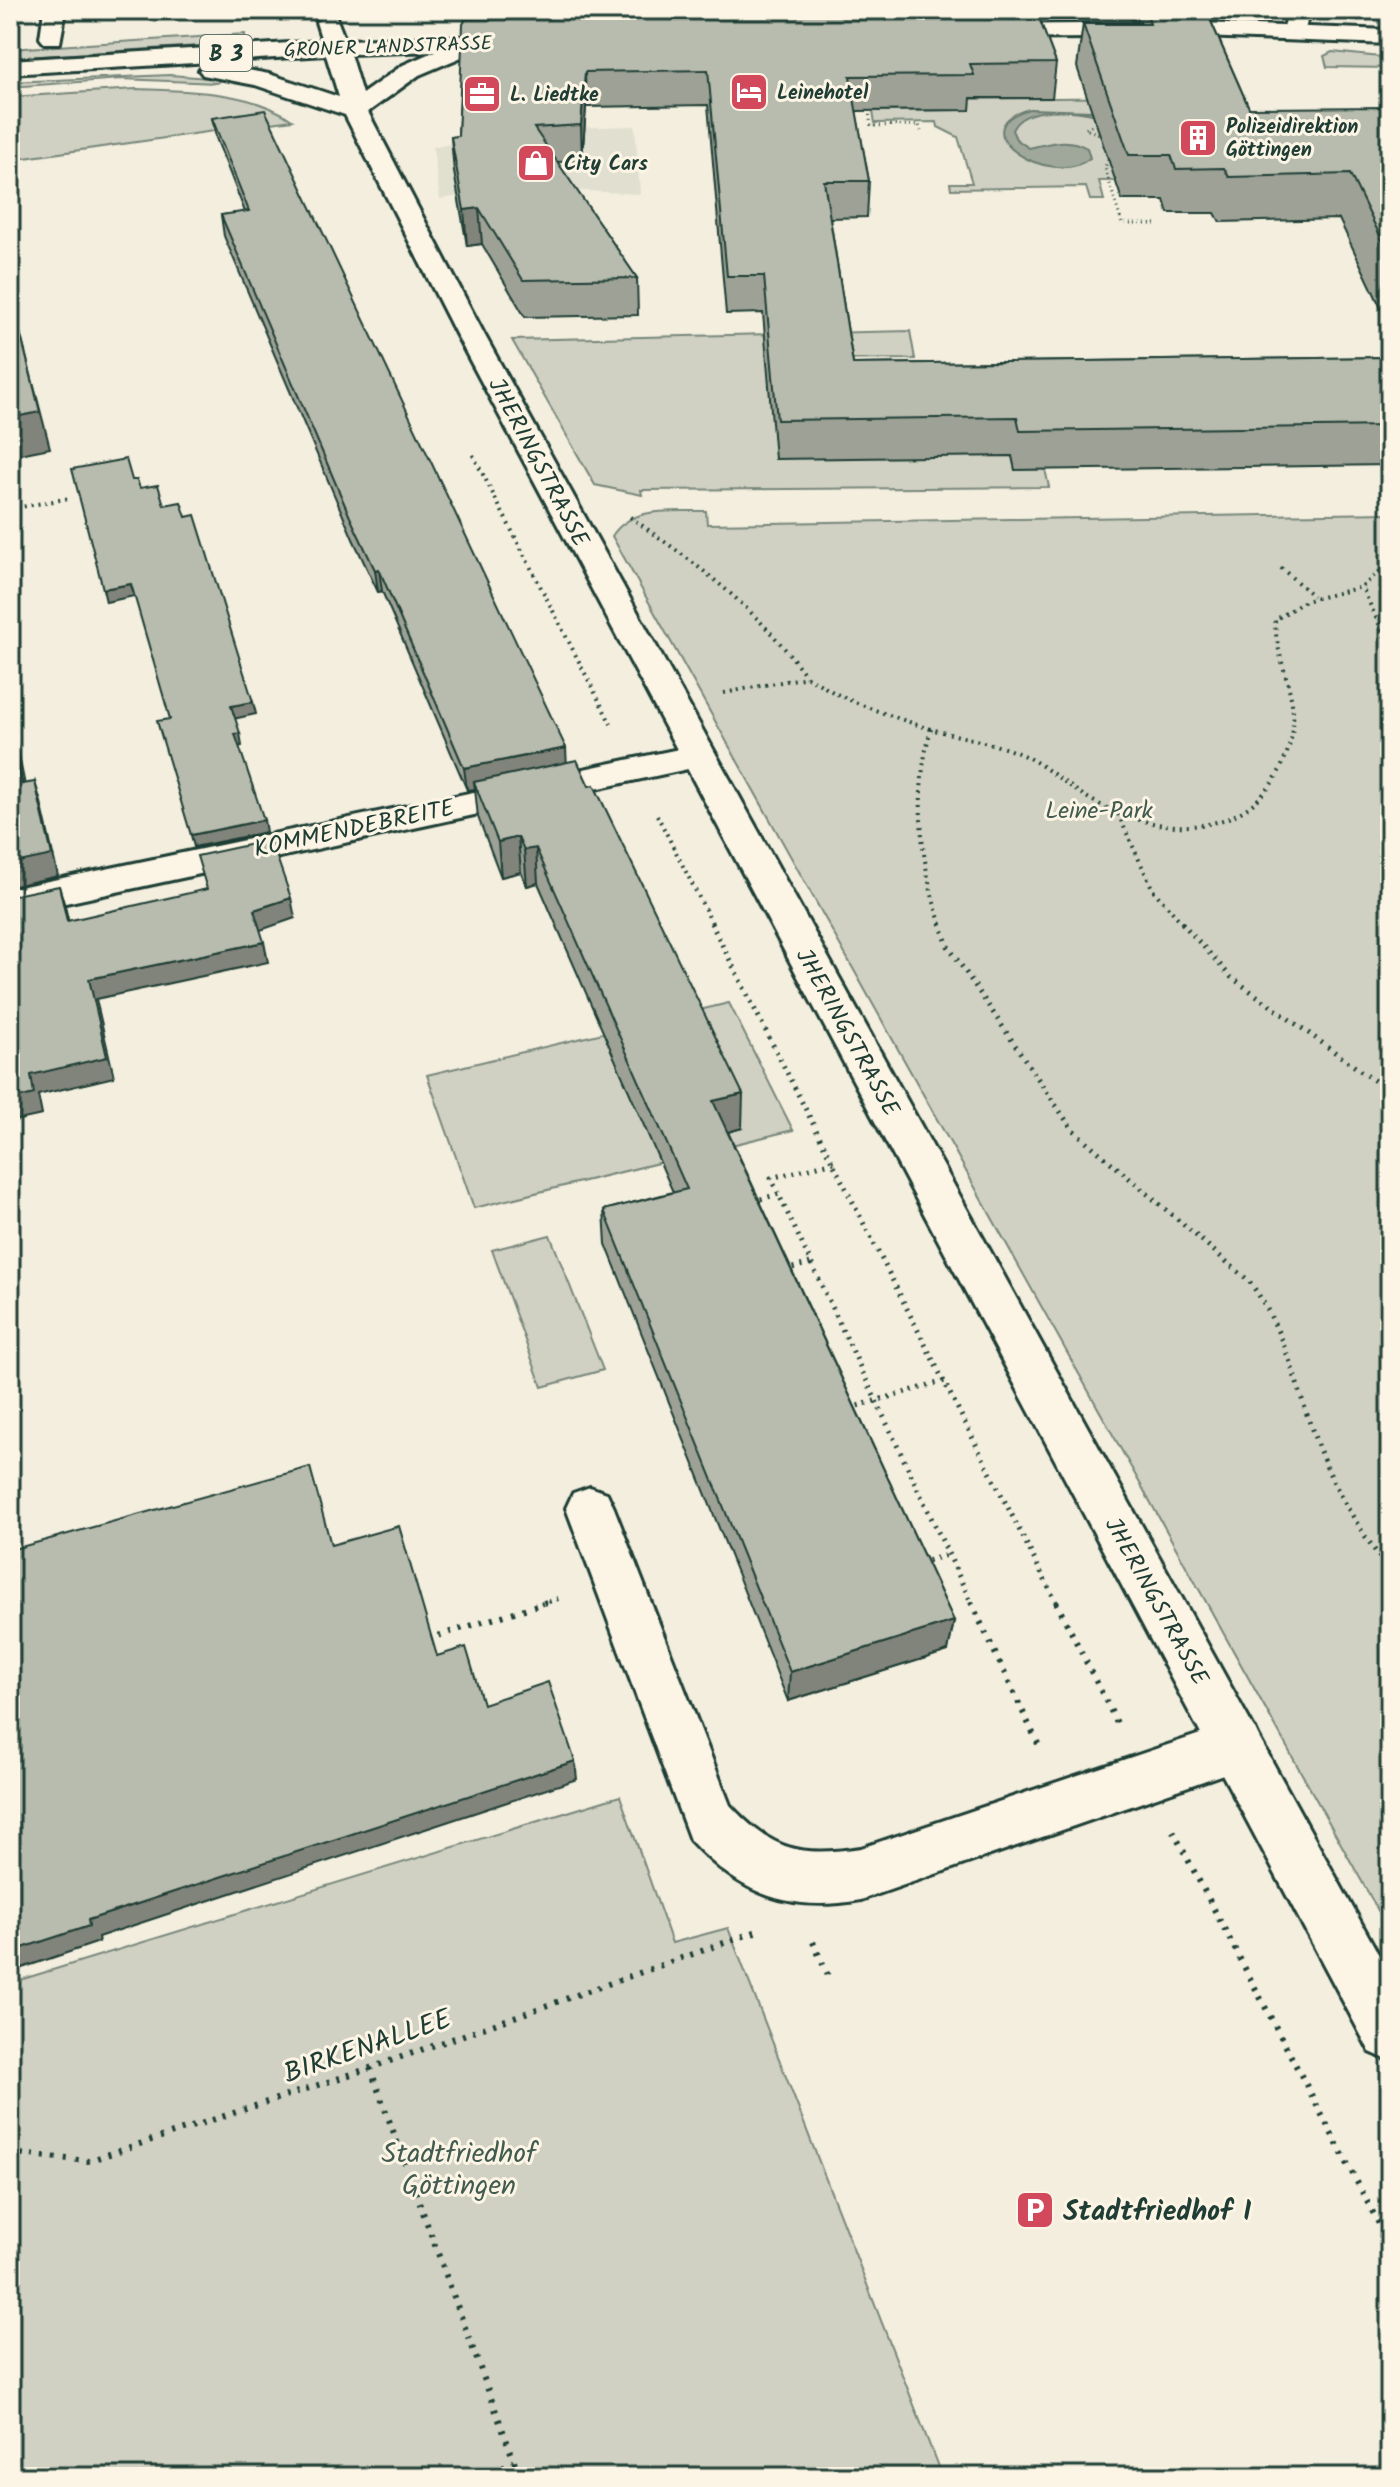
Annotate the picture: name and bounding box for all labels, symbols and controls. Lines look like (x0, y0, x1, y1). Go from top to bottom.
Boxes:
street label: GRONER LANDSTRASSE (283, 28, 494, 68)
road number: B 3 (200, 35, 252, 71)
hotel icon: Leinehotel (728, 71, 770, 113)
office icon: L. Liedtke (461, 73, 503, 115)
place label: Leinehotel (777, 78, 869, 110)
place label: L. Liedtke (510, 80, 599, 112)
place label: Polizeidirektion Göttingen (1226, 112, 1358, 167)
building icon: Polizeidirektion Göttingen (1177, 117, 1219, 159)
shop icon: City Cars (515, 142, 557, 184)
place label: City Cars (564, 149, 648, 181)
street label: JHERINGSTRASSE (476, 371, 599, 555)
street label: KOMMENDEBREITE (250, 789, 459, 870)
park label: Leine-Park (1045, 792, 1154, 831)
street label: JHERINGSTRASSE (784, 941, 910, 1125)
street label: JHERINGSTRASSE (1093, 1510, 1219, 1694)
street label: BIRKENALLEE (278, 1997, 459, 2097)
park label: Stadtfriedhof Göttingen (382, 2132, 539, 2209)
parking icon: Stadtfriedhof I (1014, 2189, 1056, 2231)
place label: Stadtfriedhof I (1063, 2190, 1252, 2235)

